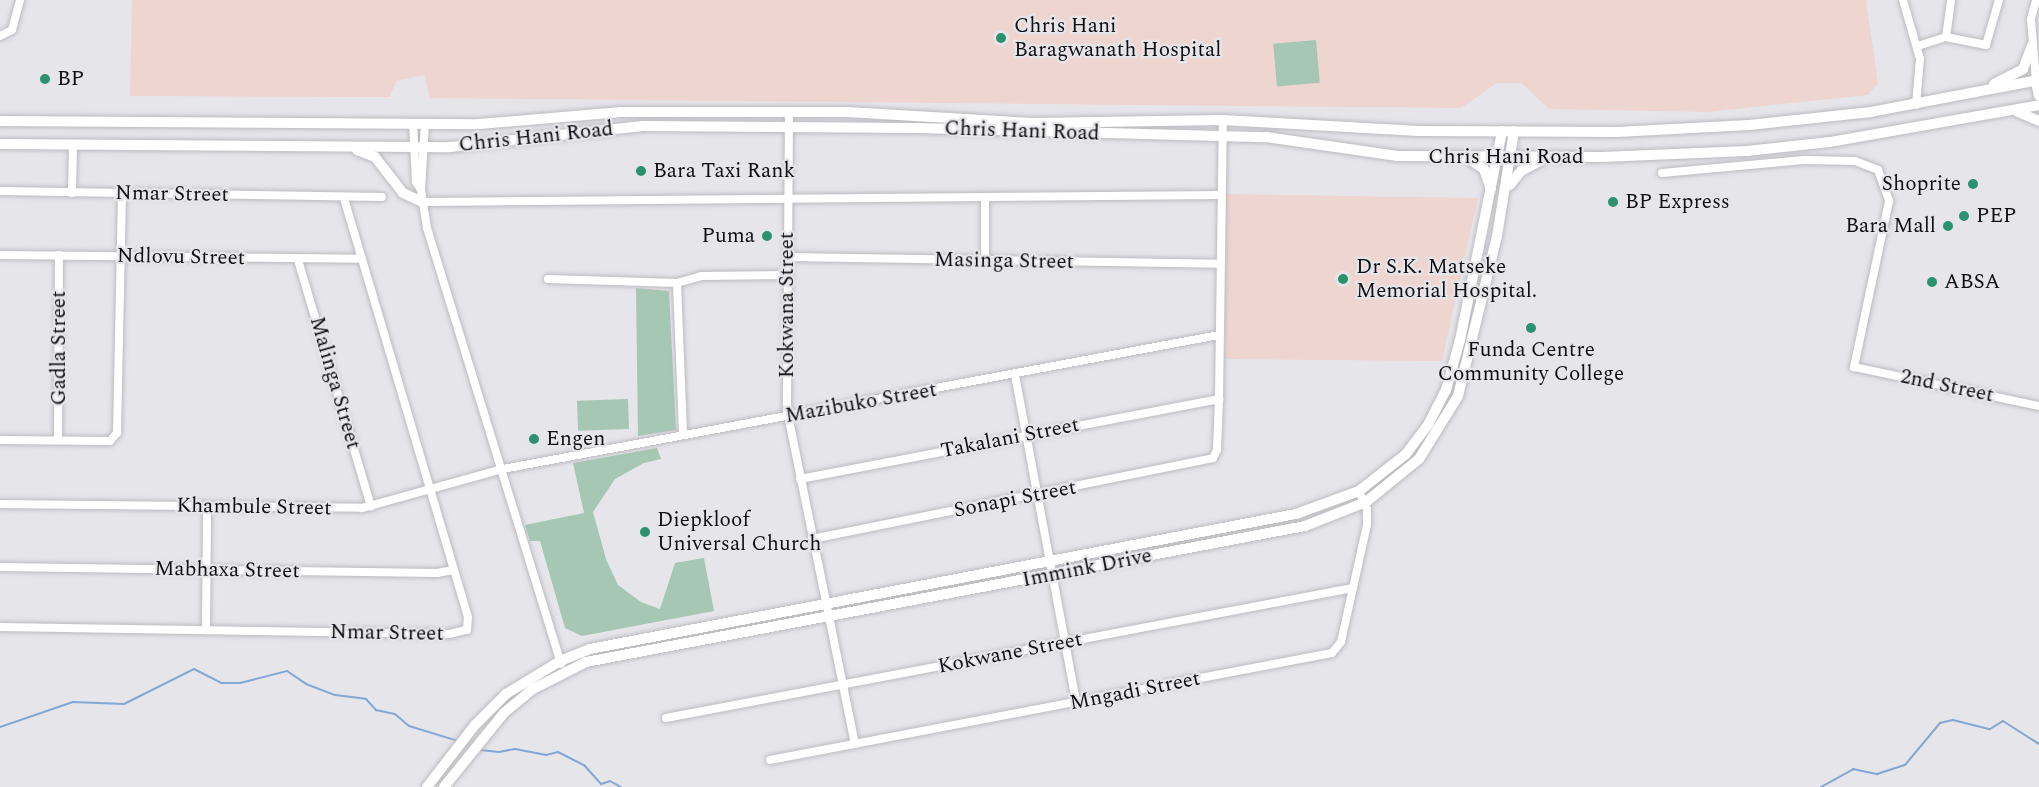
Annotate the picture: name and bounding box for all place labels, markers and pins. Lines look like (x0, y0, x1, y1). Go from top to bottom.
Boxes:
place label: Chris Hani Baragwanath Hospital (1014, 13, 1221, 63)
marker: Chris Hani Baragwanath Hospital (992, 29, 1010, 47)
place label: BP (57, 66, 84, 92)
marker: BP (38, 72, 52, 86)
place label: Bara Taxi Rank (653, 158, 795, 184)
marker: Bara Taxi Rank (634, 164, 648, 178)
place label: Shoprite (1882, 171, 1961, 197)
marker: Shoprite (1966, 177, 1980, 191)
place label: BP Express (1625, 189, 1730, 215)
marker: BP Express (1606, 195, 1620, 209)
place label: PEP (1976, 203, 2016, 229)
marker: PEP (1957, 209, 1971, 223)
place label: Bara Mall (1845, 213, 1936, 239)
marker: Bara Mall (1941, 219, 1955, 233)
place label: Puma (702, 223, 755, 249)
marker: Puma (760, 229, 774, 243)
place label: Dr S.K. Matseke Memorial Hospital. (1356, 254, 1537, 304)
place label: ABSA (1944, 269, 2000, 295)
marker: Dr S.K. Matseke Memorial Hospital. (1334, 270, 1352, 288)
marker: ABSA (1925, 275, 1939, 289)
marker: Funda Centre Community College (1524, 321, 1538, 335)
place label: Funda Centre Community College (1438, 337, 1624, 387)
place label: Engen (546, 426, 605, 452)
marker: Engen (527, 432, 541, 446)
place label: Diepkloof Universal Church (657, 507, 821, 557)
marker: Diepkloof Universal Church (638, 525, 652, 539)

